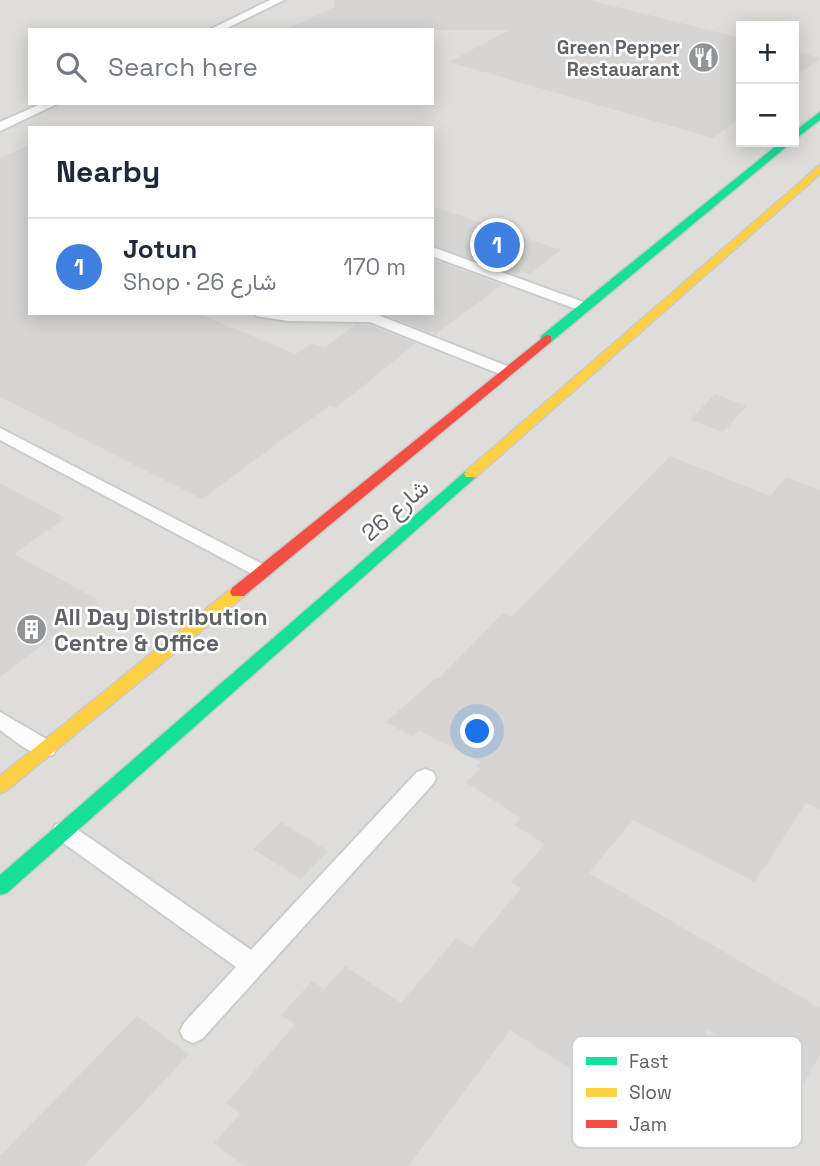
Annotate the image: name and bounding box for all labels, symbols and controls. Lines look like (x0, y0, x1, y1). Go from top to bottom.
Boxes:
map controls (736, 21, 799, 147)
button: + (736, 21, 799, 84)
search box (28, 28, 434, 105)
place label: Green Pepper Restauarant (557, 35, 680, 82)
restaurant icon: Green Pepper Restauarant (686, 41, 720, 75)
icon: search (52, 48, 90, 86)
text: Search here (108, 50, 258, 84)
button: − (736, 84, 799, 147)
text: Nearby (56, 152, 160, 191)
pin: 1 (474, 219, 520, 271)
text: Jotun (123, 232, 197, 266)
text: 1 (74, 252, 84, 282)
text: 170 m (343, 252, 406, 282)
text: Shop · شارع 26 (123, 267, 276, 297)
street label: شارع 26 (355, 472, 436, 548)
place label: All Day Distribution Centre & Office (54, 602, 268, 658)
building icon: All Day Distribution Centre & Office (14, 613, 48, 647)
your location (460, 714, 494, 748)
legend (572, 1036, 802, 1148)
text: Fast (629, 1049, 669, 1074)
text: Slow (629, 1080, 672, 1105)
text: Jam (629, 1112, 667, 1137)

